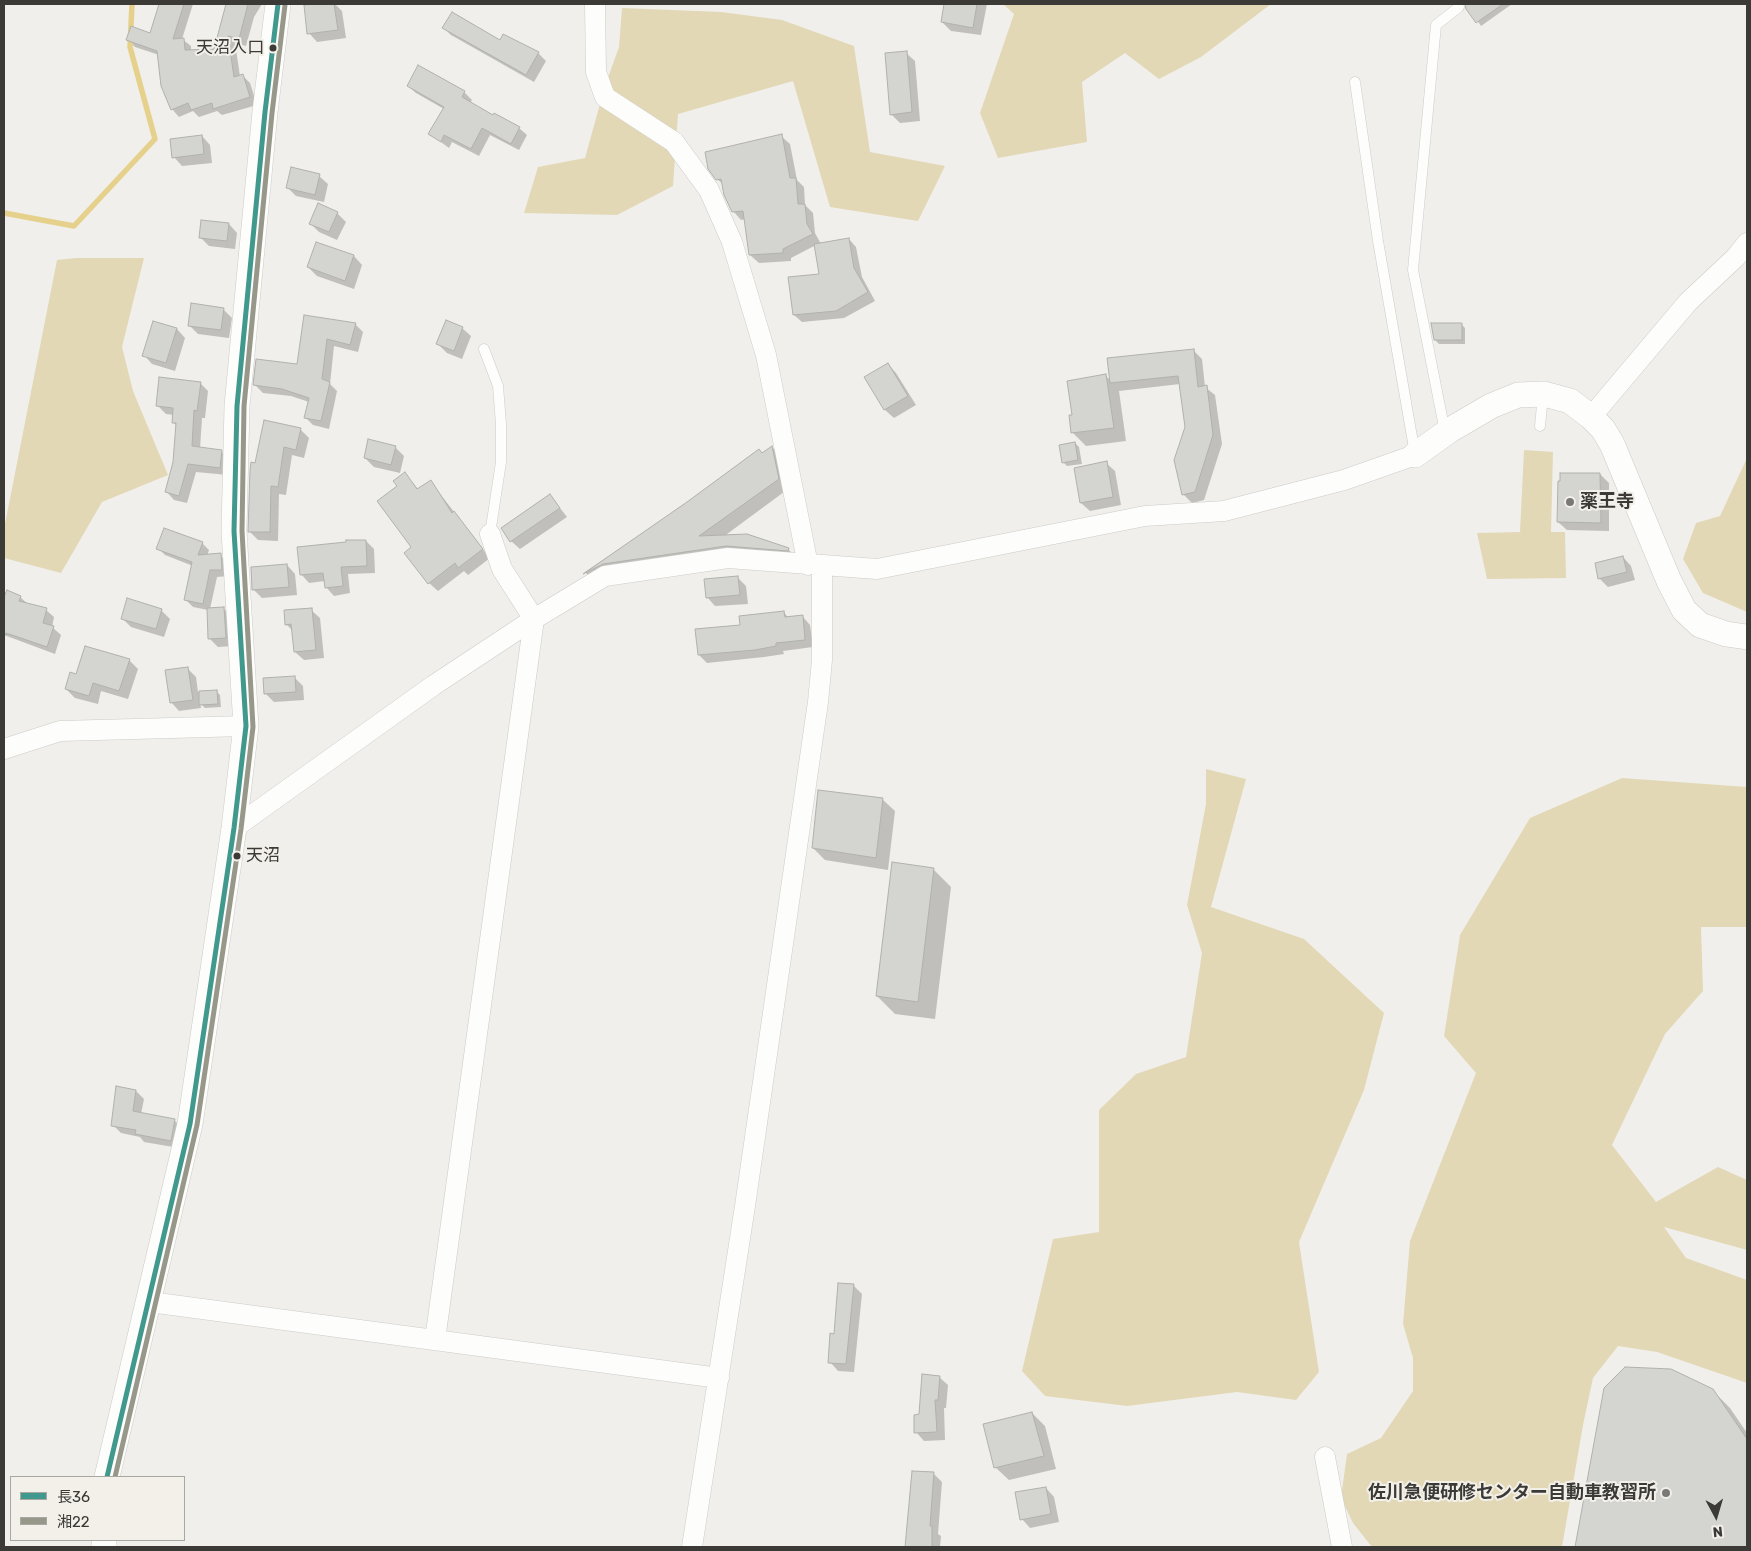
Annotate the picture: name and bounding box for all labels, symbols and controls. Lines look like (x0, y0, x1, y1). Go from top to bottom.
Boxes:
place label: 天沼入口 (196, 38, 264, 58)
marker: 天沼入口 (268, 43, 278, 53)
place label: 薬王寺 (1580, 491, 1634, 513)
marker: 薬王寺 (1564, 496, 1576, 508)
place label: 天沼 (246, 846, 280, 866)
marker: 天沼 (232, 851, 242, 861)
legend (10, 1476, 185, 1541)
place label: 佐川急便研修センター自動車教習所 (1368, 1482, 1656, 1504)
marker: 佐川急便研修センター自動車教習所 (1660, 1487, 1672, 1499)
text: 長36 (57, 1488, 90, 1506)
north arrow (1691, 1491, 1741, 1541)
text: 湘22 (57, 1513, 90, 1531)
text: N (1712, 1522, 1724, 1540)

